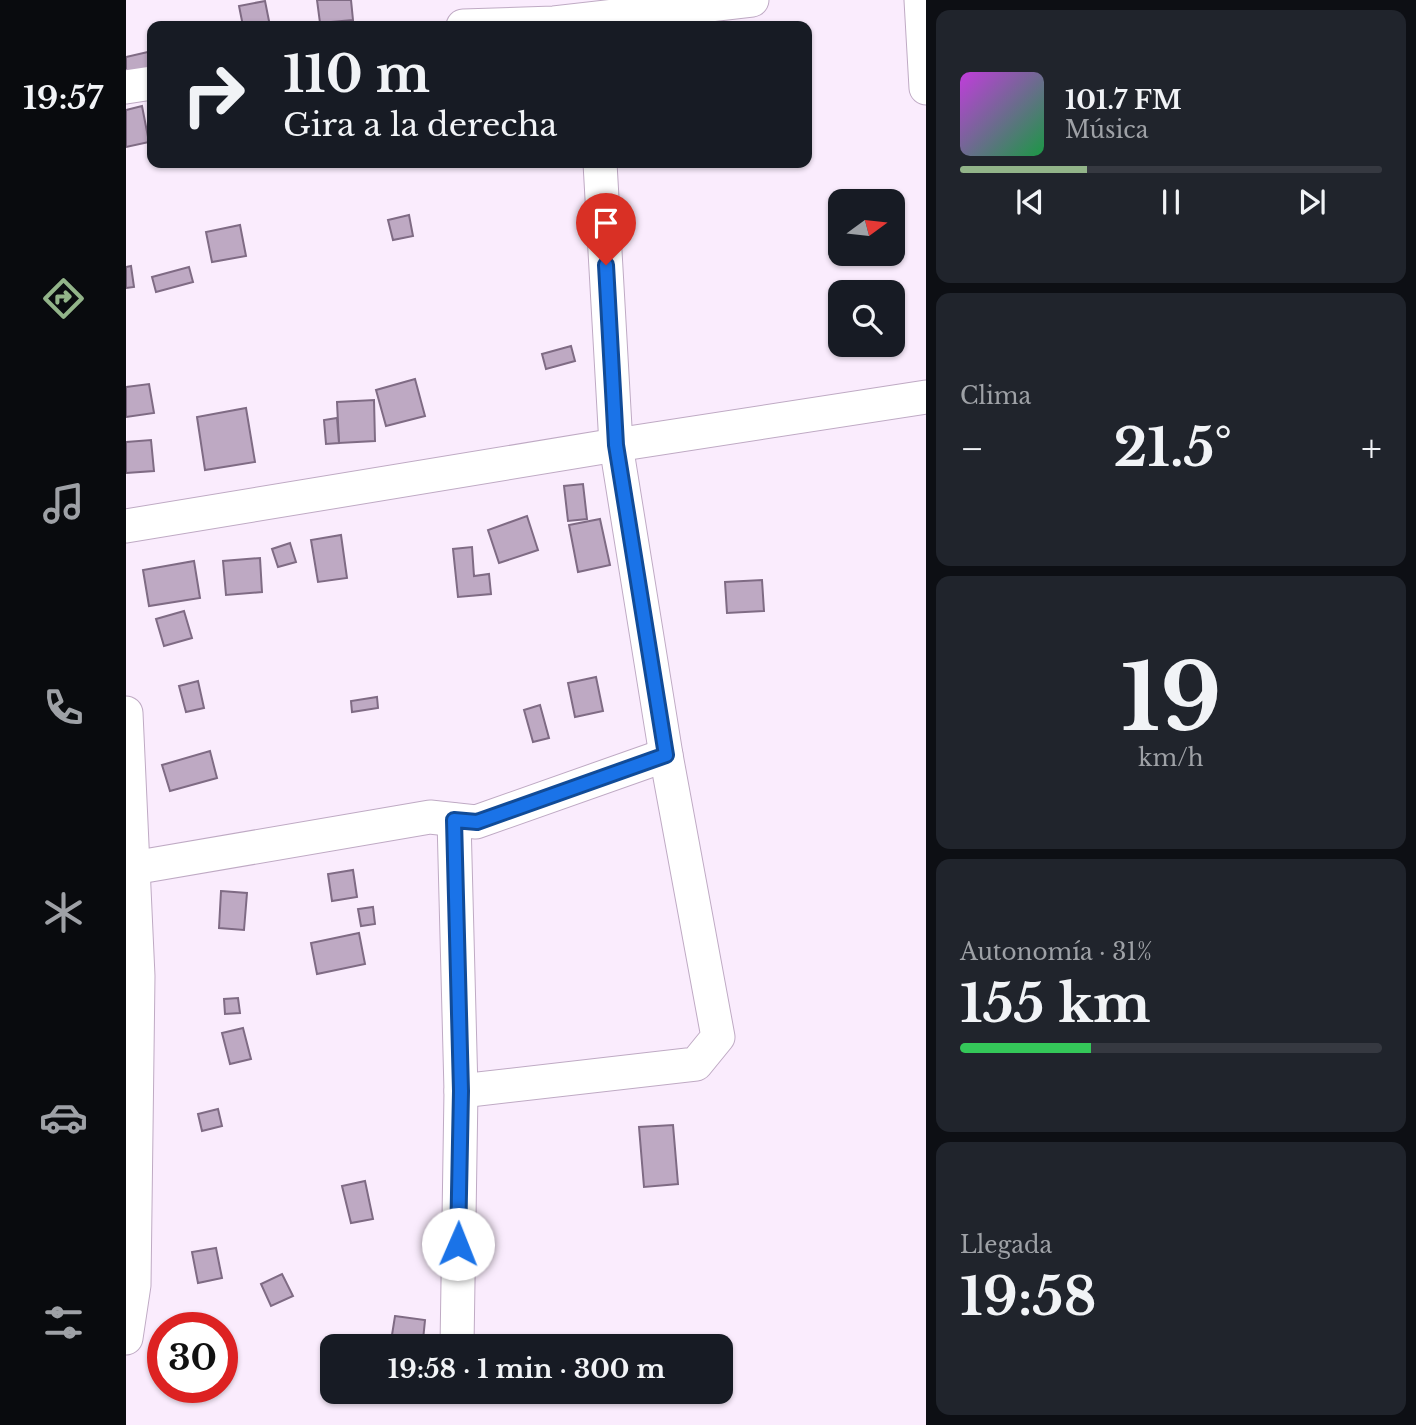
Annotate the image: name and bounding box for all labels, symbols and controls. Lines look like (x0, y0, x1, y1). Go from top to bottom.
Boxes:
text: 110 m (283, 44, 430, 105)
icon: right (168, 49, 259, 140)
text: 19:57 (23, 78, 103, 118)
text: 101.7 FM (1065, 84, 1182, 116)
text: Gira a la derecha (283, 105, 557, 145)
text: Música (1065, 116, 1148, 144)
icon: previous (1011, 183, 1049, 221)
icon: pause (1152, 183, 1190, 221)
icon: next (1293, 183, 1331, 221)
north arrow (828, 189, 905, 266)
map controls (828, 189, 905, 357)
pin (576, 193, 636, 265)
icon: arrive (587, 204, 625, 242)
icon: directions (39, 274, 88, 323)
button: search (828, 280, 905, 357)
text: Clima (960, 382, 1031, 410)
text: 21.5° (1113, 416, 1232, 480)
text: − (960, 425, 984, 472)
text: + (1361, 425, 1382, 472)
icon: music (39, 479, 88, 528)
text: 19 (1120, 642, 1222, 755)
icon: phone (39, 683, 88, 732)
text: km/h (1138, 744, 1204, 772)
icon: climate (39, 888, 88, 937)
text: Autonomía · 31% (960, 938, 1152, 966)
text: 155 km (960, 972, 1150, 1036)
icon: car (39, 1093, 88, 1142)
position arrow (421, 1207, 495, 1281)
text: Llegada (960, 1231, 1052, 1259)
text: 19:58 (960, 1265, 1096, 1329)
icon: filters (39, 1298, 88, 1347)
speed limit sign: 30 (147, 1312, 238, 1403)
text: 19:58 · 1 min · 300 m (388, 1353, 665, 1385)

